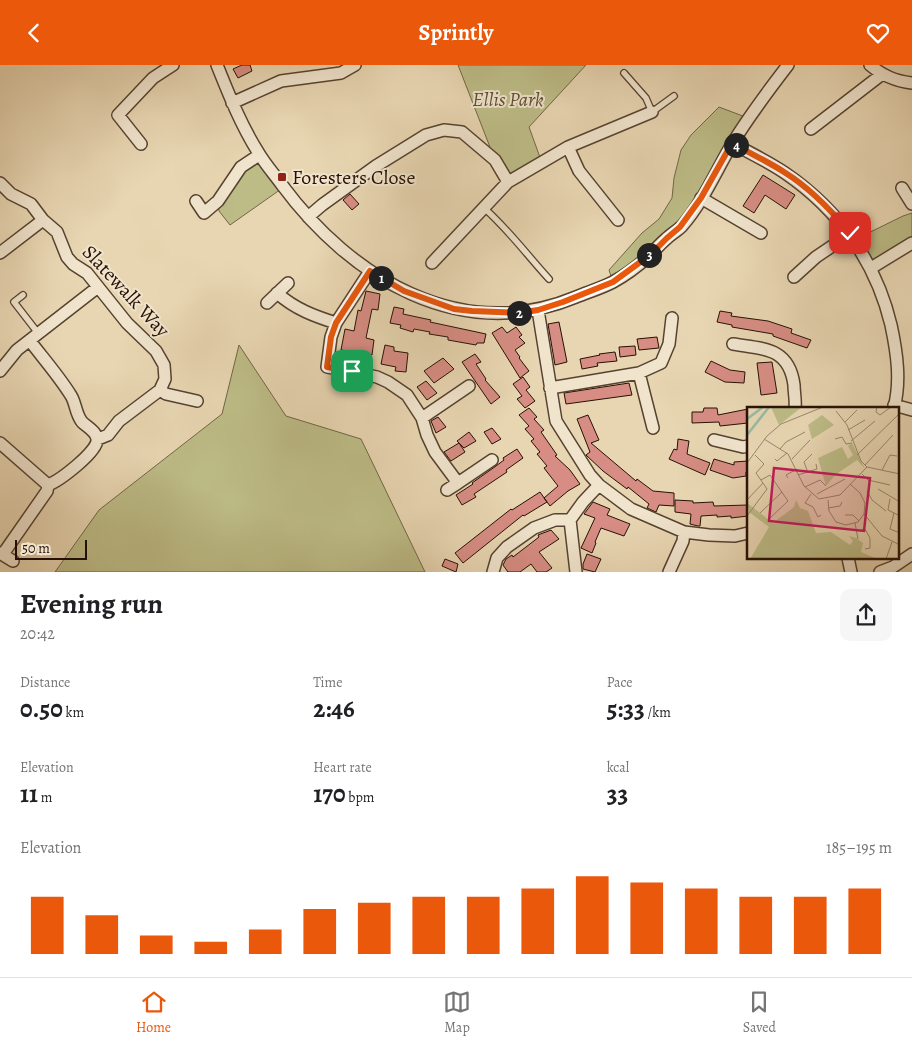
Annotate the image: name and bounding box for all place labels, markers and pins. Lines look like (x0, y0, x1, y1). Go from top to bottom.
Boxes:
pin: 4 (724, 133, 748, 157)
place label: Foresters Close (292, 164, 415, 191)
marker: Foresters Close (276, 171, 288, 183)
pin (829, 212, 871, 254)
pin: 3 (636, 243, 662, 267)
pin: 1 (368, 265, 394, 291)
pin: 2 (506, 301, 532, 325)
pin (331, 350, 373, 392)

